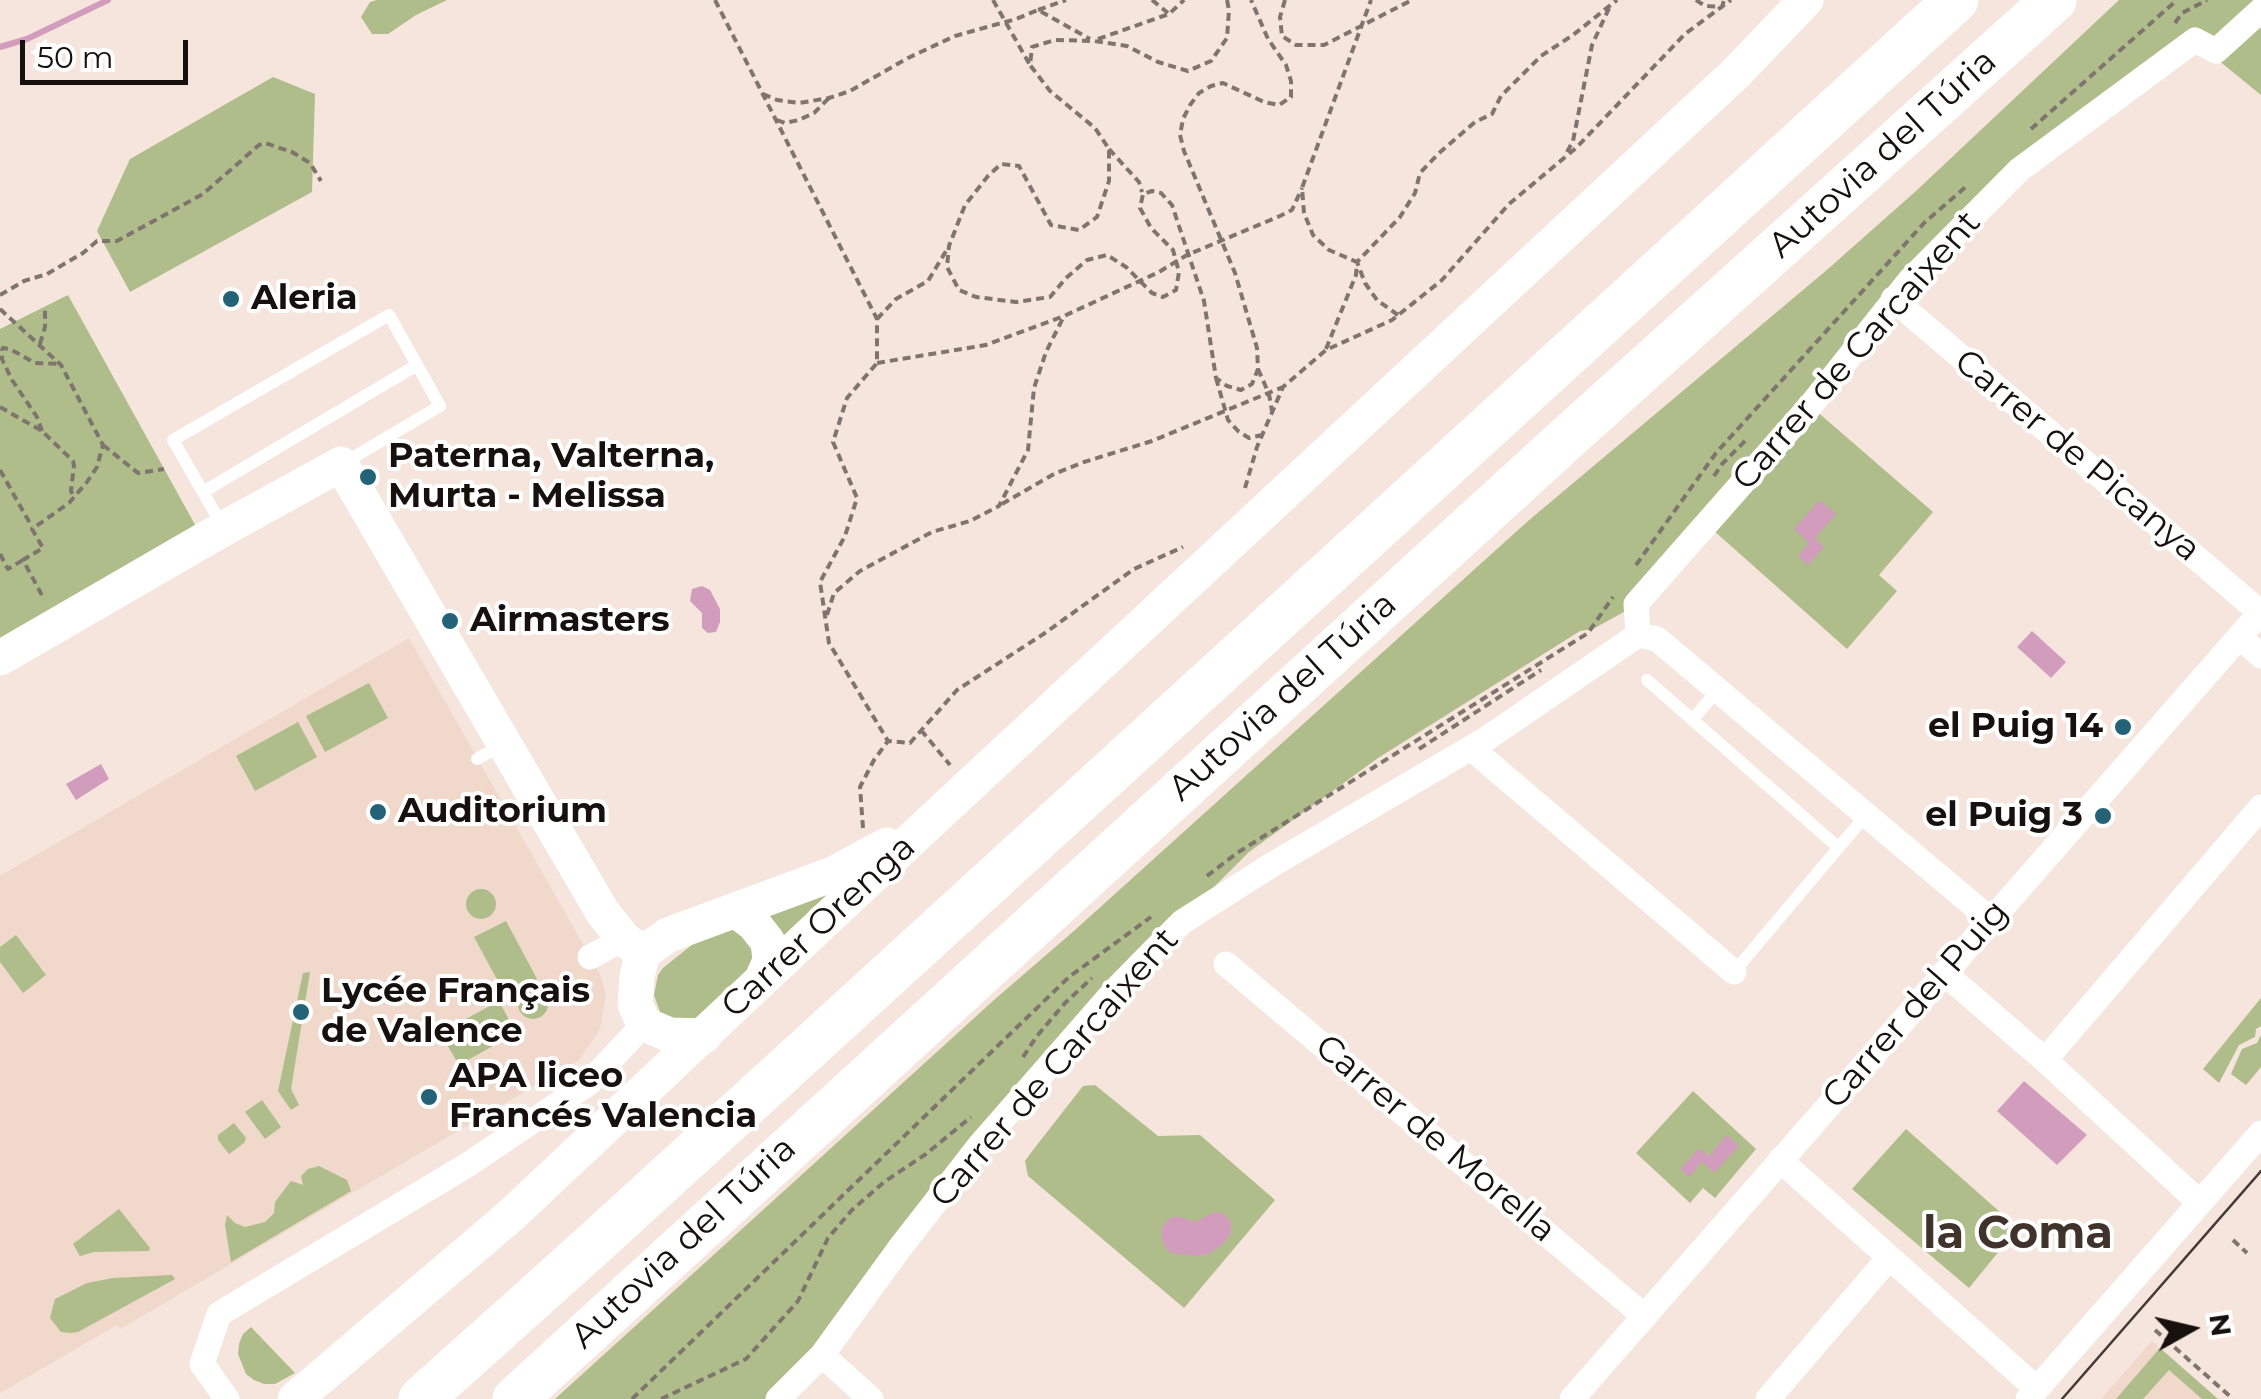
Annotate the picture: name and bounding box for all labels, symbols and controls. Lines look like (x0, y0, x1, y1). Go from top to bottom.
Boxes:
scale bar (25, 20, 192, 82)
text: 50 m (37, 39, 114, 76)
street label: Autovia del Túria (1761, 41, 2005, 267)
street label: Carrer de Carcaixent (1724, 203, 1990, 499)
place label: Aleria (251, 278, 358, 320)
marker: Aleria (220, 288, 242, 310)
street label: Carrer de Picanya (1946, 341, 2208, 571)
place label: Paterna, Valterna, Murta - Melissa (388, 436, 714, 518)
marker: Paterna, Valterna, Murta - Melissa (357, 466, 379, 488)
street label: Autovia del Túria (1161, 584, 1405, 810)
place label: Airmasters (470, 600, 670, 642)
marker: Airmasters (439, 610, 461, 632)
place label: el Puig 14 (1928, 706, 2103, 748)
marker: el Puig 14 (2112, 716, 2134, 738)
place label: Auditorium (398, 791, 607, 833)
place label: el Puig 3 (1925, 795, 2083, 837)
marker: Auditorium (367, 801, 389, 823)
marker: el Puig 3 (2092, 805, 2114, 827)
street label: Carrer Orenga (714, 827, 924, 1027)
street label: Carrer del Puig (1814, 892, 2018, 1118)
street label: Carrer de Carcaixent (922, 920, 1188, 1216)
place label: Lycée Français de Valence (321, 971, 590, 1053)
marker: Lycée Français de Valence (290, 1001, 312, 1023)
street label: Carrer de Morella (1306, 1026, 1564, 1252)
place label: APA liceo Francés Valencia (449, 1056, 757, 1138)
marker: APA liceo Francés Valencia (418, 1086, 440, 1108)
street label: Autovia del Túria (563, 1128, 805, 1358)
district label: la Coma (1923, 1208, 2113, 1262)
north arrow (2141, 1279, 2241, 1379)
text: N (2202, 1311, 2239, 1338)

